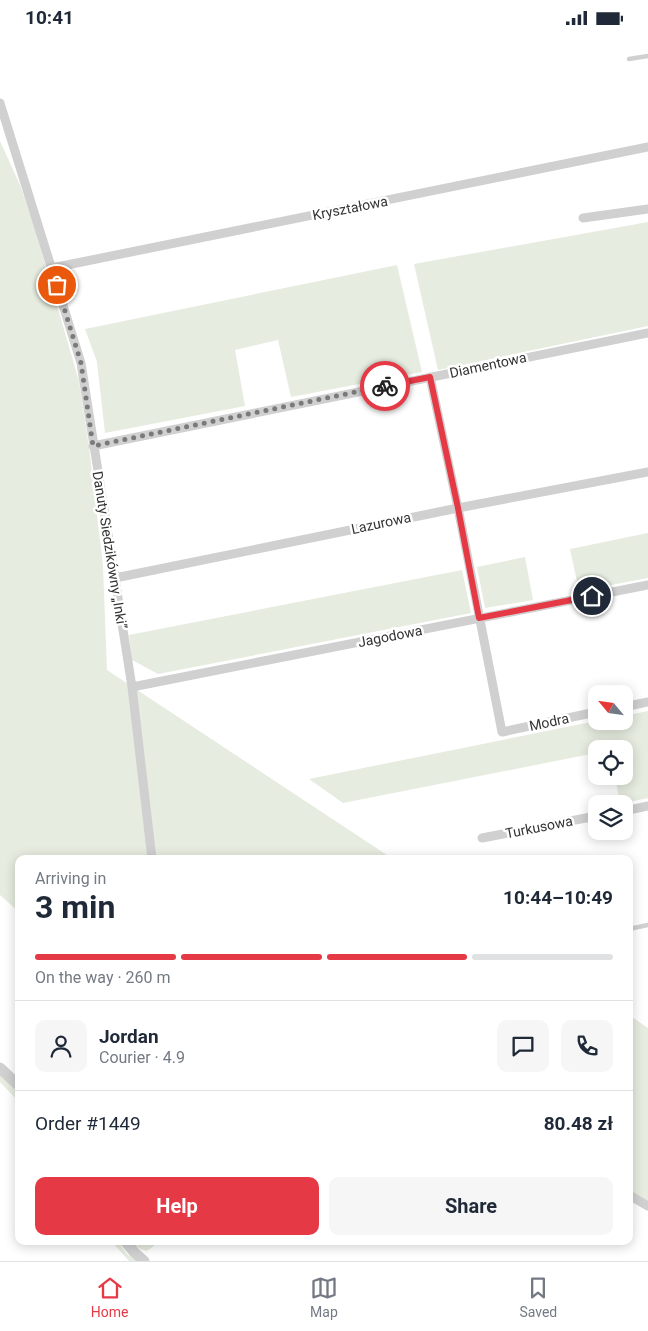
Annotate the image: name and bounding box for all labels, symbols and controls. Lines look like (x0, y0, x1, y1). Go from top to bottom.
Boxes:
text: 10:41 (25, 6, 74, 29)
street label: Kryształowa (311, 193, 389, 223)
pin (36, 264, 78, 306)
icon: bag (43, 271, 71, 299)
street label: Diamentowa (448, 349, 528, 381)
courier (360, 361, 410, 411)
icon: bike (371, 372, 399, 400)
street label: Danuty Siedzikówny „Inki” (90, 470, 130, 630)
street label: Lazurowa (350, 509, 412, 537)
pin (571, 575, 613, 617)
icon: home (578, 582, 606, 610)
street label: Jagodowa (356, 622, 424, 650)
north arrow (588, 685, 632, 730)
map controls (588, 685, 633, 840)
street label: Modra (528, 710, 570, 734)
button: locate (588, 740, 633, 785)
button: layers (588, 795, 633, 840)
street label: Turkusowa (504, 813, 574, 841)
text: Arriving in (35, 869, 106, 888)
text: 10:44–10:49 (503, 886, 613, 909)
text: 3 min (35, 888, 115, 926)
text: On the way · 260 m (35, 968, 171, 987)
button: person (35, 1020, 87, 1072)
button: chat (497, 1020, 549, 1072)
button: phone (561, 1020, 613, 1072)
text: Jordan (99, 1025, 159, 1048)
text: Courier · 4.9 (99, 1048, 185, 1067)
text: Order #1449 (35, 1112, 141, 1135)
text: 80.48 zł (544, 1112, 613, 1135)
button: Help (35, 1177, 319, 1235)
button: Share (329, 1177, 613, 1235)
tab: Home (91, 1274, 128, 1320)
tab: Map (310, 1274, 338, 1320)
tab: Saved (519, 1274, 557, 1320)

